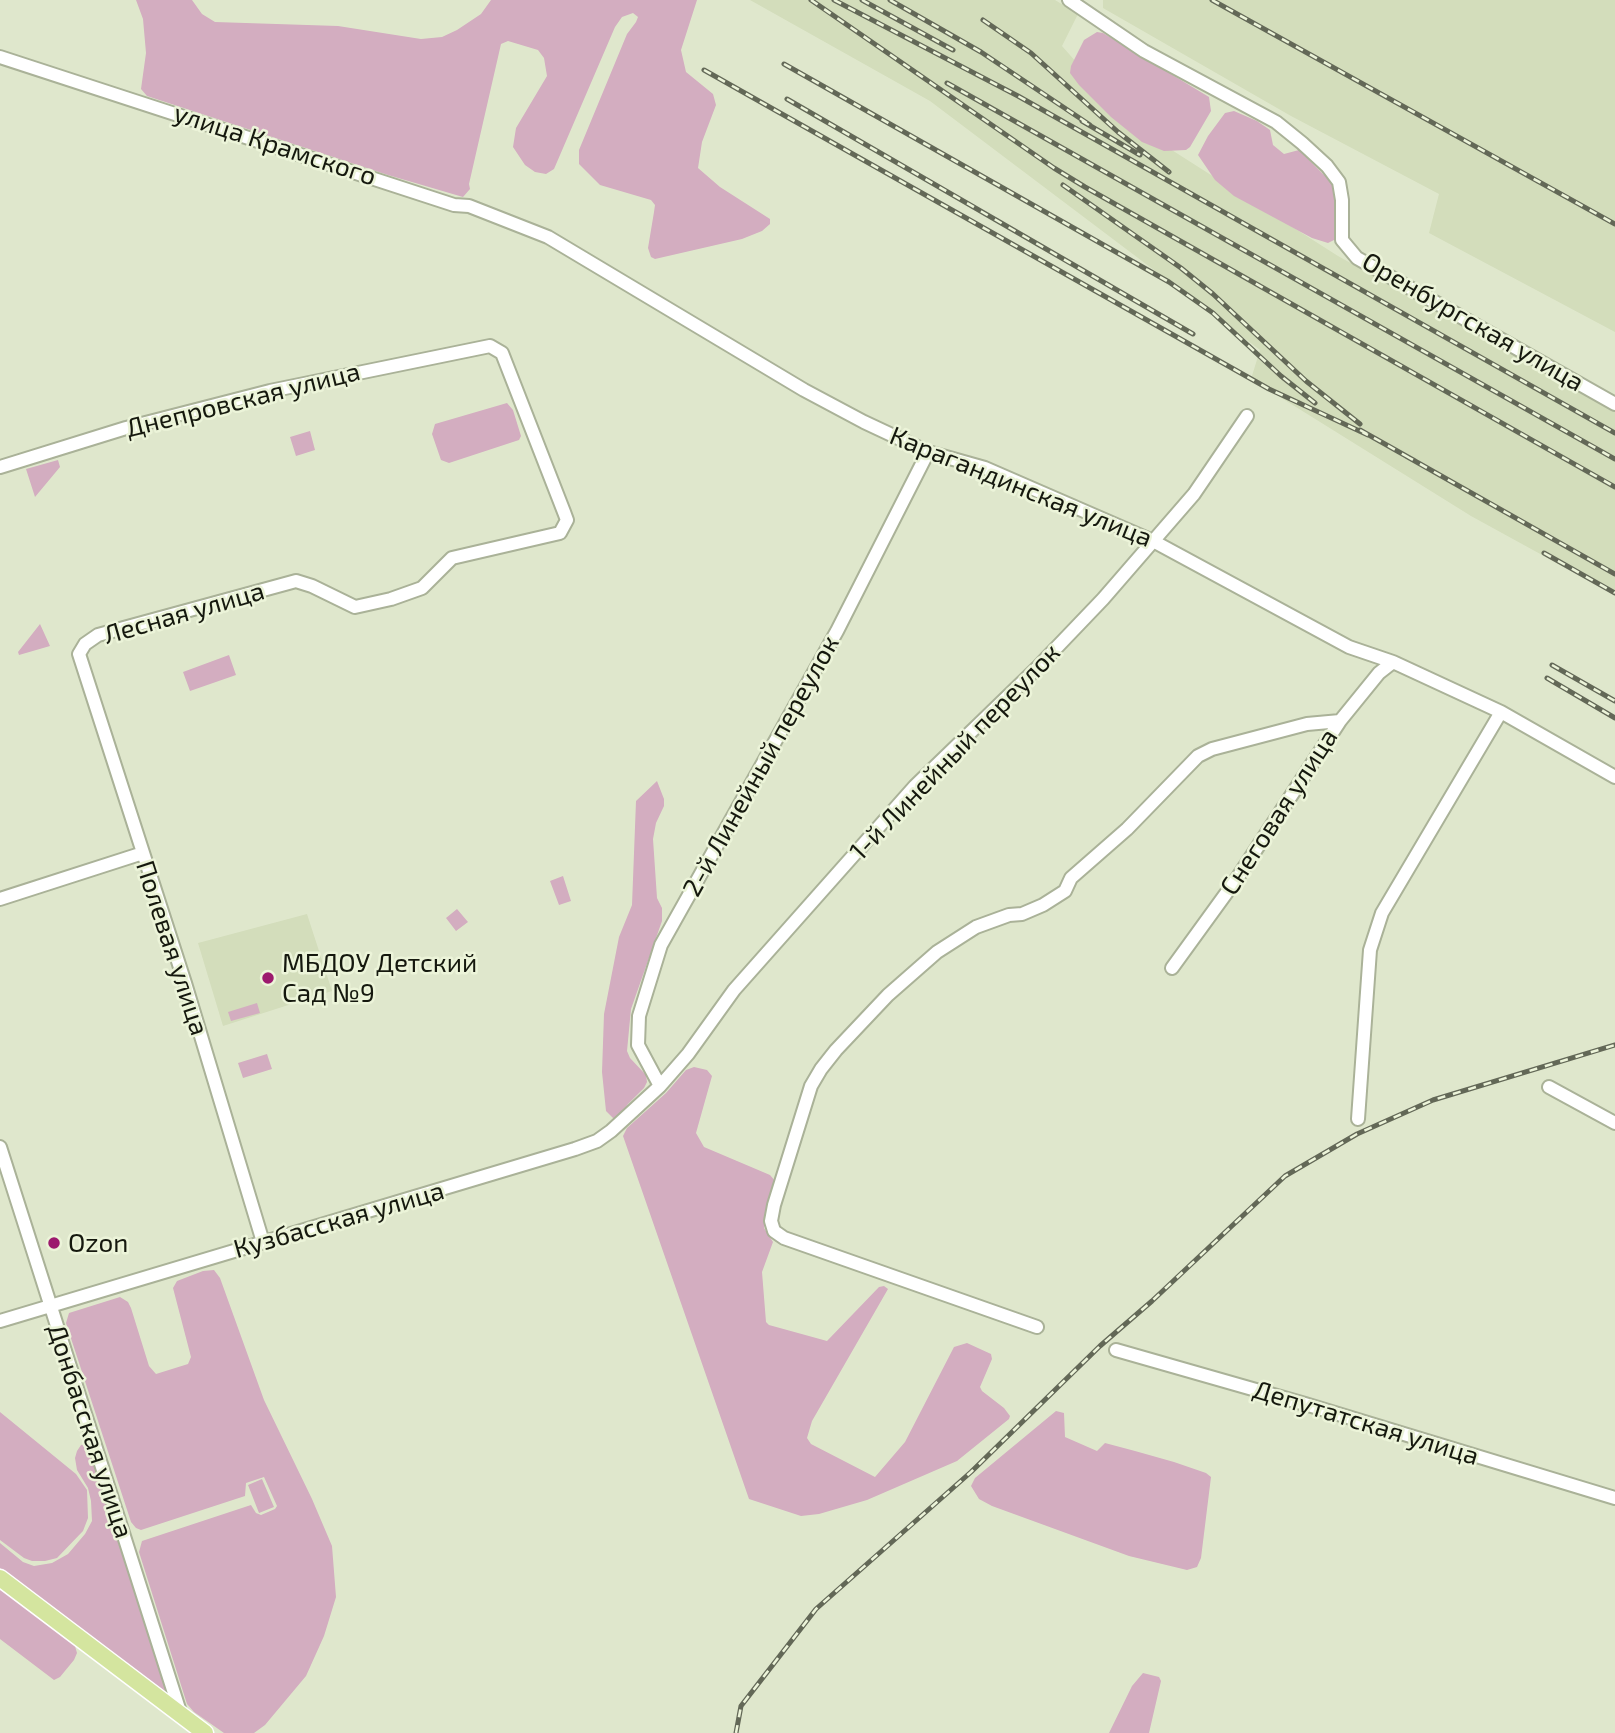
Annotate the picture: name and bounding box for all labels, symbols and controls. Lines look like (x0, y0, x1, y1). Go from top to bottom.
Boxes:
street label: улица Крамского (170, 98, 380, 192)
street label: Оренбургская улица (1357, 246, 1589, 398)
street label: Днепровская улица (123, 356, 363, 444)
street label: Карагандинская улица (885, 420, 1157, 554)
street label: Лесная улица (100, 575, 268, 651)
street label: 2-й Линейный переулок (676, 630, 846, 902)
street label: 1-й Линейный переулок (843, 637, 1067, 867)
street label: Снеговая улица (1214, 723, 1344, 901)
street label: Полевая улица (129, 857, 215, 1039)
place label: МБДОУ Детский Сад №9 (282, 947, 477, 1009)
marker: МБДОУ Детский Сад №9 (260, 970, 276, 986)
street label: Кузбасская улица (230, 1175, 448, 1265)
place label: Ozon (68, 1227, 128, 1259)
marker: Ozon (46, 1235, 62, 1251)
street label: Донбасская улица (41, 1320, 139, 1542)
street label: Депутатская улица (1250, 1374, 1482, 1472)

